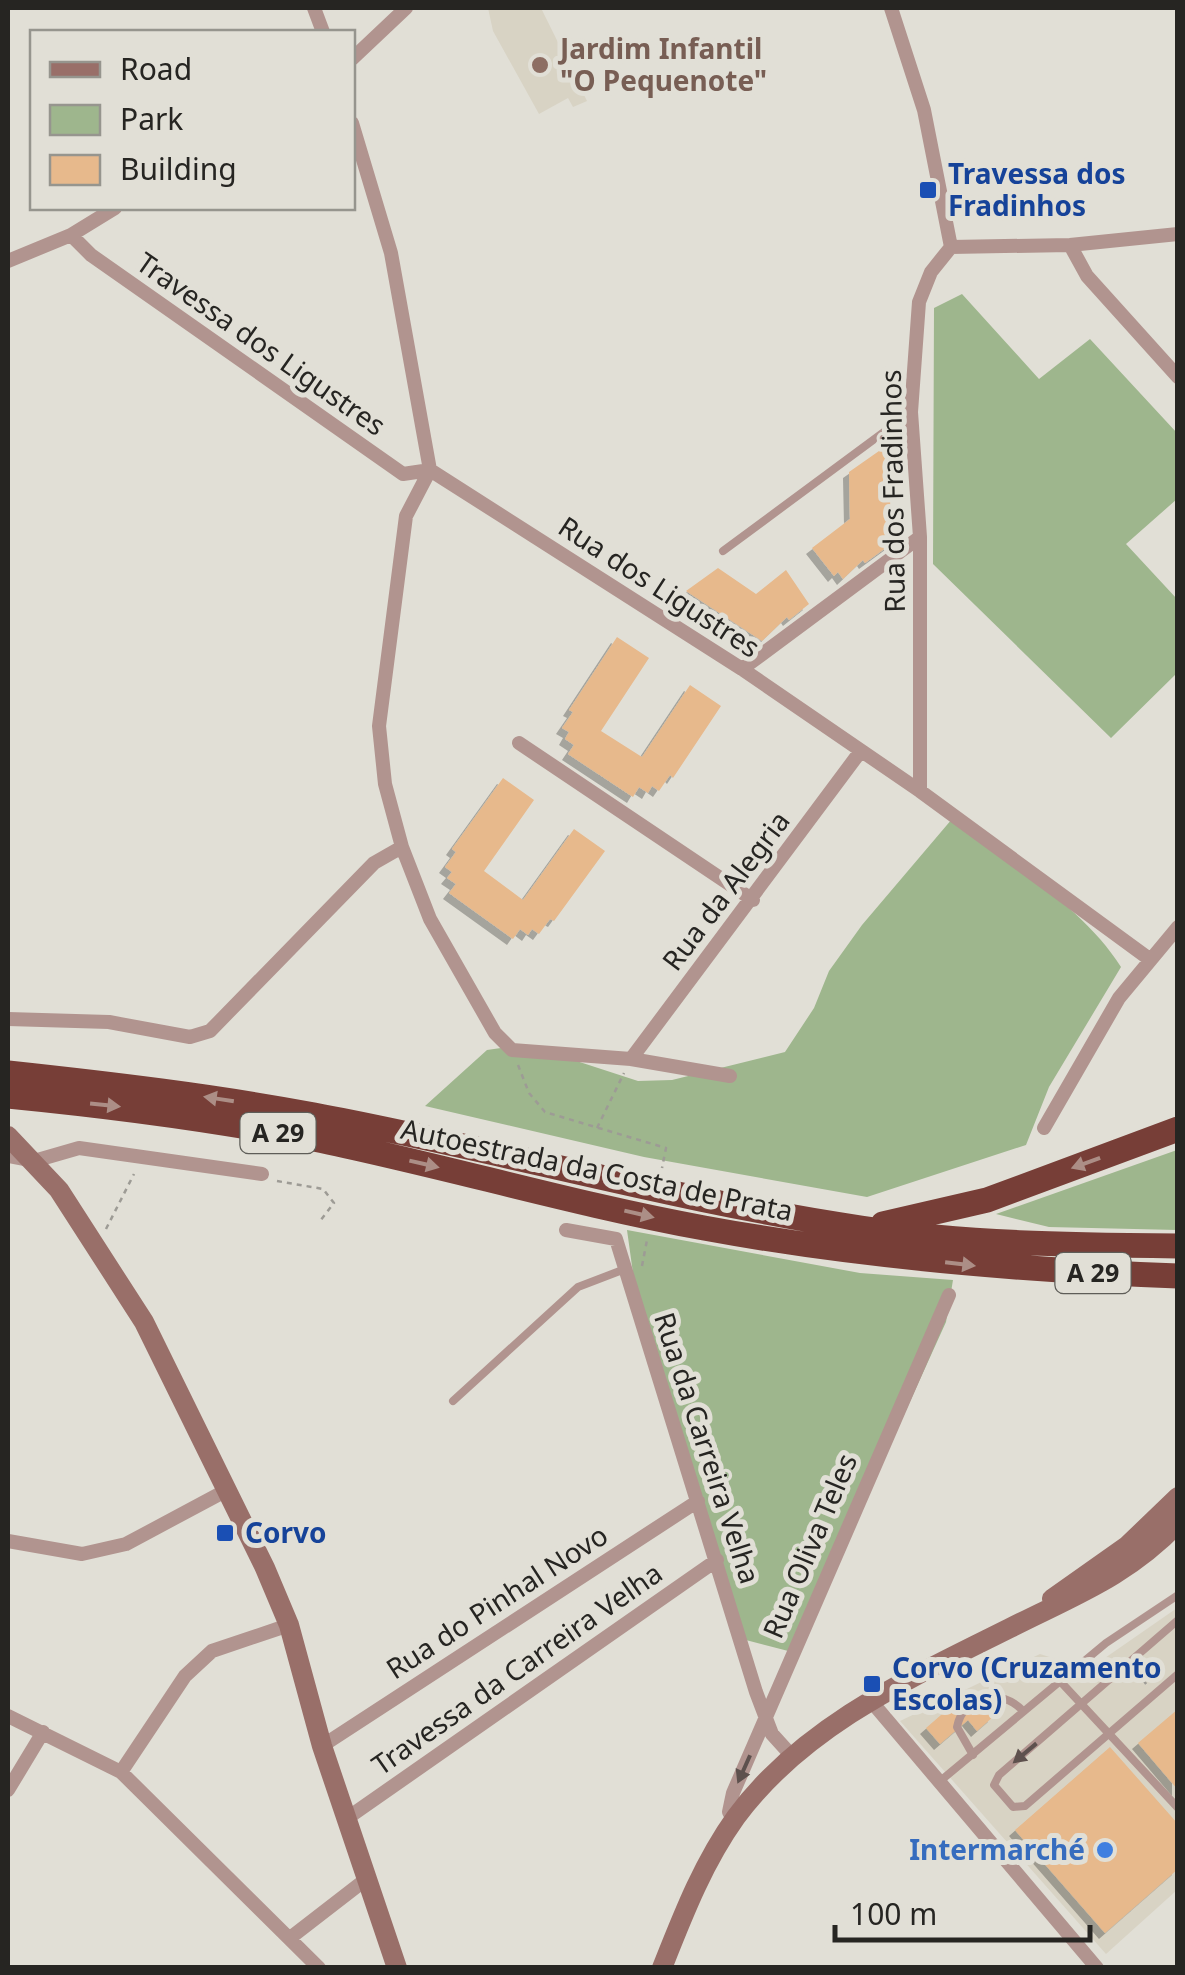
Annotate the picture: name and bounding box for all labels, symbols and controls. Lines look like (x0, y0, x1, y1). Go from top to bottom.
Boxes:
place label: Jardim Infantil "O Pequenote" (557, 29, 767, 99)
legend (30, 30, 355, 210)
text: Road (120, 48, 192, 89)
marker: Jardim Infantil "O Pequenote" (529, 54, 551, 76)
text: Park (120, 98, 183, 139)
text: Building (120, 148, 237, 189)
place label: Travessa dos Fradinhos (948, 154, 1126, 224)
marker: Travessa dos Fradinhos (917, 179, 939, 201)
street label: Travessa dos Ligustres (130, 243, 394, 444)
street label: Rua dos Fradinhos (871, 369, 913, 613)
street label: Rua dos Ligustres (552, 507, 767, 665)
street label: Rua da Alegria (653, 803, 798, 978)
one-way arrow (203, 1091, 234, 1106)
one-way arrow (89, 1098, 121, 1114)
street label: Autoestrada da Costa de Prata (398, 1109, 797, 1229)
road number: A 29 (240, 1113, 316, 1153)
one-way arrow (1071, 1156, 1101, 1171)
one-way arrow (409, 1157, 440, 1172)
one-way arrow (624, 1207, 655, 1222)
road number: A 29 (1056, 1253, 1130, 1293)
one-way arrow (945, 1256, 977, 1272)
street label: Rua da Carreira Velha (646, 1307, 770, 1588)
street label: Rua Oliva Teles (753, 1447, 865, 1644)
place label: Corvo (245, 1513, 326, 1551)
street label: Rua do Pinhal Novo (378, 1515, 615, 1687)
marker: Corvo (214, 1522, 236, 1544)
street label: Travessa da Carreira Velha (364, 1553, 669, 1783)
place label: Corvo (Cruzamento Escolas) (892, 1648, 1161, 1718)
marker: Corvo (Cruzamento Escolas) (861, 1673, 883, 1695)
one-way arrow (1013, 1742, 1038, 1764)
one-way arrow (736, 1754, 752, 1784)
place label: Intermarché (909, 1830, 1085, 1868)
marker: Intermarché (1094, 1839, 1116, 1861)
scale bar (835, 1880, 1090, 1942)
text: 100 m (850, 1893, 937, 1934)

